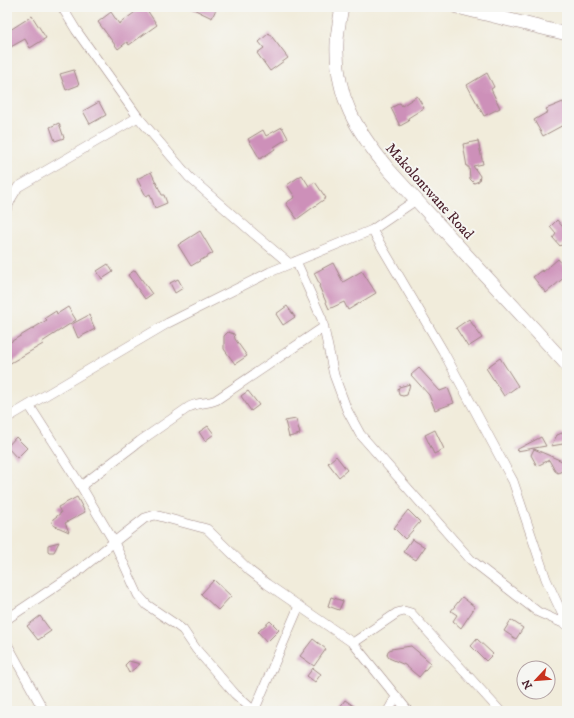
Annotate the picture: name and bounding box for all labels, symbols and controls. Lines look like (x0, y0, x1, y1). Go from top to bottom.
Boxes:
street label: Makolontwane Road (381, 139, 478, 244)
north arrow (516, 660, 556, 700)
text: N (520, 677, 536, 691)

